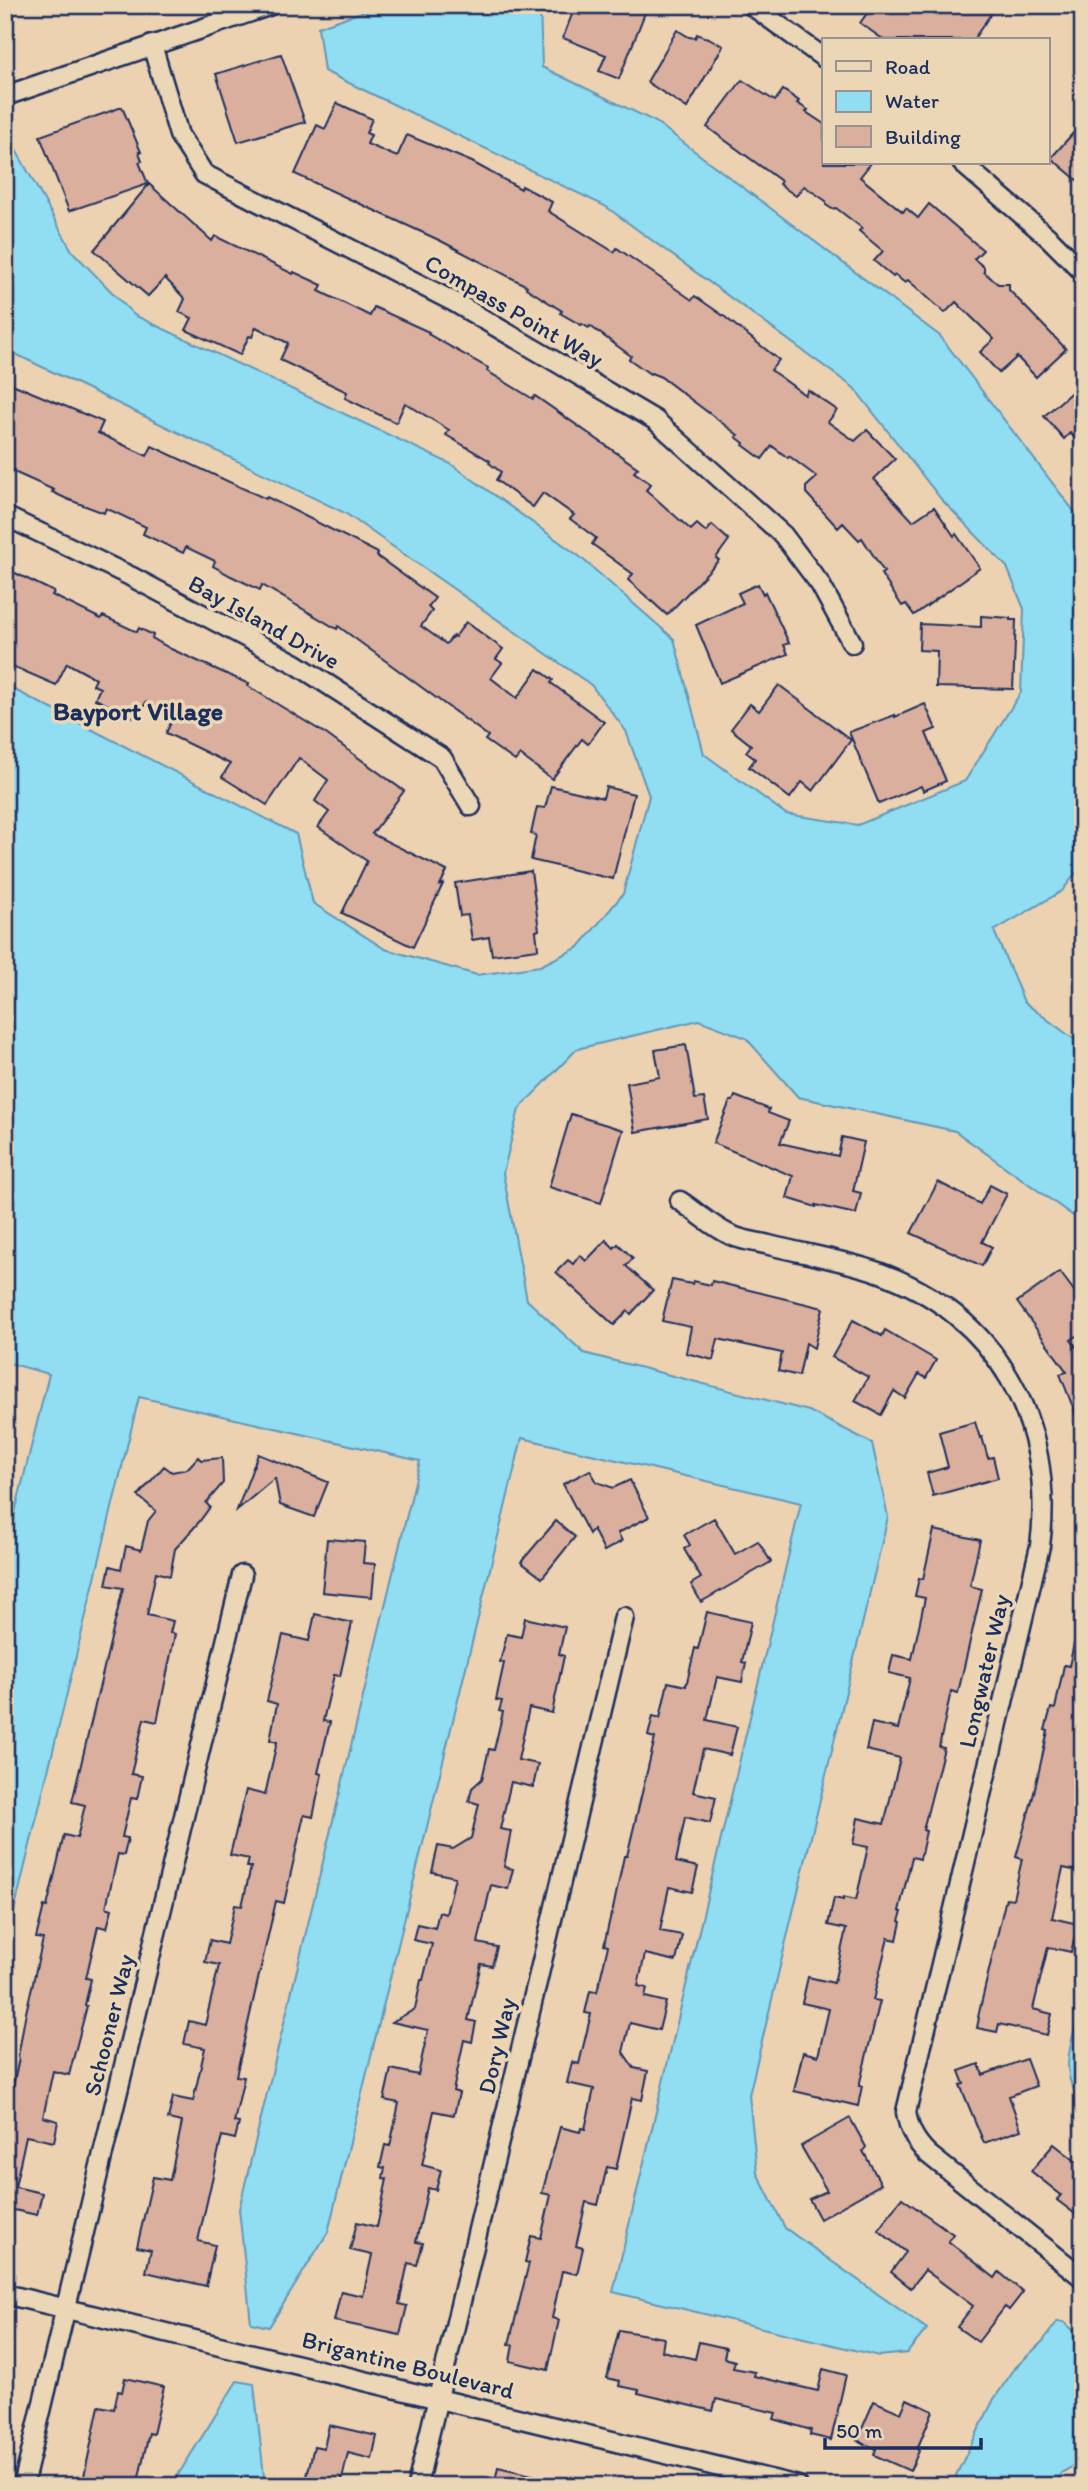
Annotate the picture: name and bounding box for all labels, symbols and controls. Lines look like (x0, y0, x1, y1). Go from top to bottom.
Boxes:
legend (822, 38, 1050, 164)
text: Road (885, 54, 931, 79)
text: Water (885, 88, 939, 113)
text: Building (885, 124, 961, 149)
street label: Compass Point Way (420, 248, 609, 373)
street label: Bay Island Drive (183, 568, 345, 675)
district label: Bayport Village (53, 695, 223, 727)
street label: Longwater Way (952, 1591, 1015, 1751)
street label: Schooner Way (77, 1951, 140, 2099)
street label: Dory Way (471, 1994, 522, 2097)
street label: Brigantine Boulevard (299, 2324, 517, 2405)
scale bar (825, 2407, 981, 2451)
text: 50 m (836, 2418, 883, 2443)

